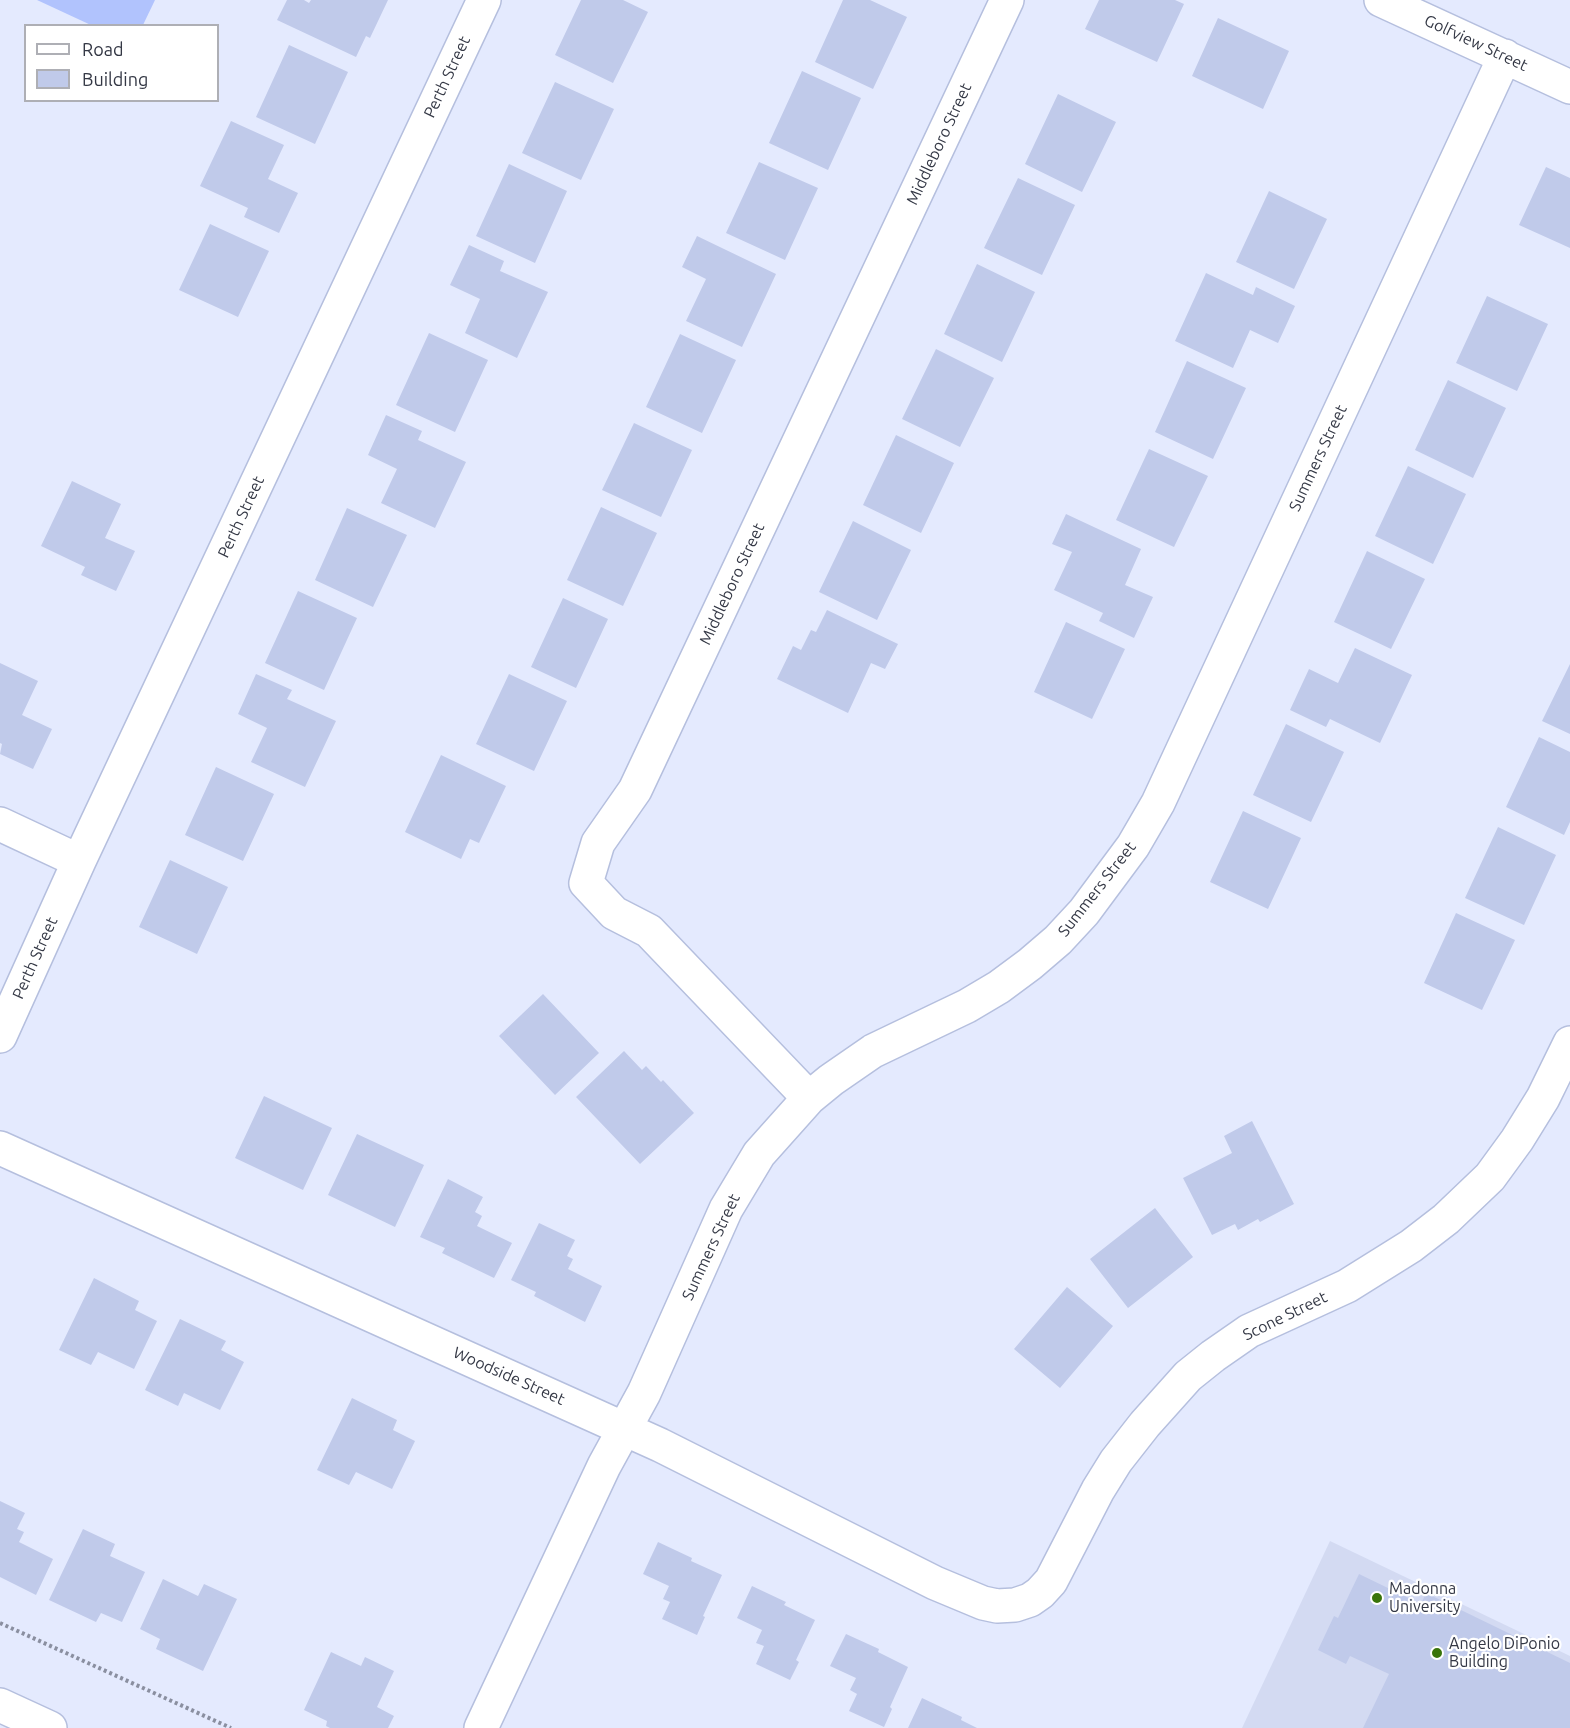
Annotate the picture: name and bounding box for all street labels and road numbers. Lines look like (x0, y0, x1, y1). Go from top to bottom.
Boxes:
street label: Golfview Street (1421, 11, 1531, 75)
street label: Perth Street (420, 33, 474, 121)
street label: Middleboro Street (902, 80, 976, 208)
street label: Summers Street (1285, 402, 1351, 514)
street label: Perth Street (214, 473, 268, 561)
street label: Middleboro Street (695, 520, 769, 648)
street label: Summers Street (1054, 838, 1140, 940)
street label: Perth Street (8, 914, 62, 1002)
street label: Summers Street (678, 1191, 744, 1303)
street label: Scone Street (1240, 1287, 1330, 1345)
street label: Woodside Street (450, 1343, 568, 1409)

